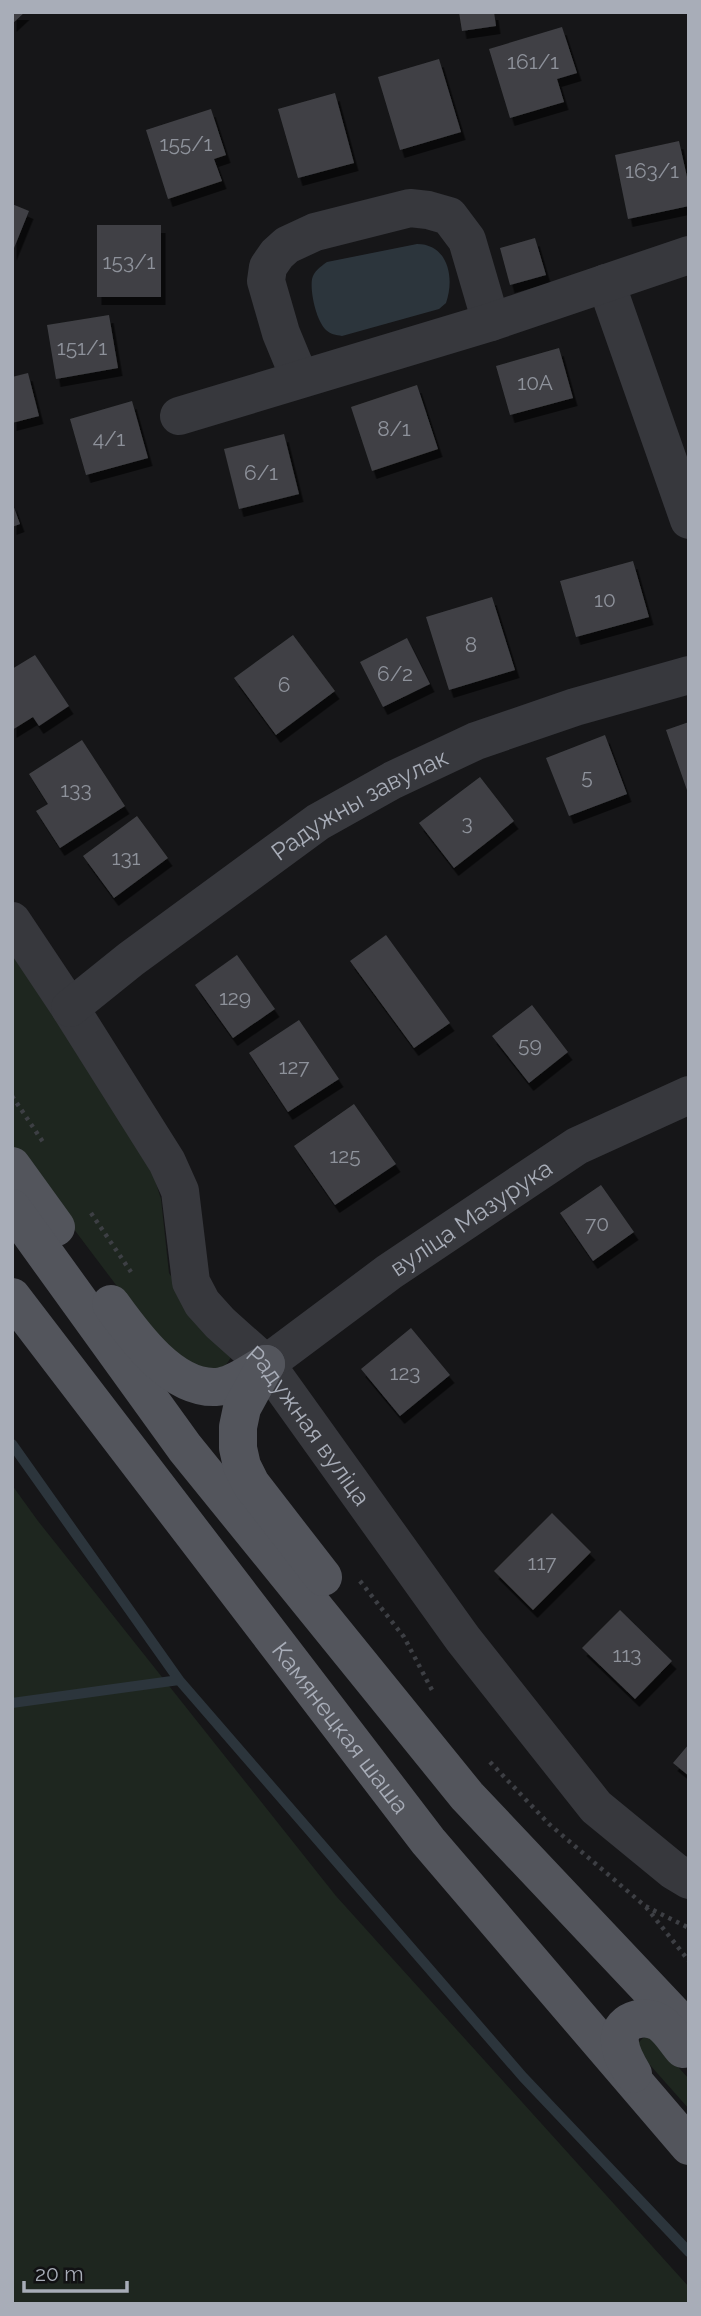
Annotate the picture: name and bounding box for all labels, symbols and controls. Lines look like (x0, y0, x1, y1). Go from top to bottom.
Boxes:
house number: 161/1 (507, 49, 559, 74)
house number: 155/1 (159, 131, 213, 156)
house number: 163/1 (625, 158, 679, 183)
house number: 153/1 (103, 249, 155, 274)
house number: 151/1 (57, 335, 107, 360)
house number: 10А (517, 370, 553, 395)
house number: 8/1 (377, 416, 411, 441)
house number: 4/1 (93, 426, 125, 451)
house number: 6/1 (244, 460, 278, 485)
house number: 10 (594, 587, 616, 612)
house number: 8 (465, 632, 477, 657)
house number: 6/2 (377, 661, 413, 686)
house number: 6 (278, 672, 290, 697)
street label: Радужны завулак (265, 742, 452, 866)
house number: 5 (581, 764, 593, 789)
house number: 133 (60, 777, 92, 802)
house number: 3 (461, 810, 473, 835)
house number: 131 (111, 845, 141, 870)
house number: 129 (219, 985, 251, 1010)
house number: 59 (518, 1032, 542, 1057)
house number: 127 (278, 1054, 310, 1079)
house number: 125 (329, 1143, 361, 1168)
street label: вуліца Мазурука (384, 1153, 557, 1282)
house number: 70 (585, 1211, 609, 1236)
street label: Радужная вуліца (241, 1339, 377, 1511)
house number: 123 (389, 1360, 421, 1385)
house number: 117 (527, 1550, 557, 1575)
street label: Камянецкая шаша (266, 1636, 416, 1819)
house number: 113 (612, 1642, 642, 1667)
scale bar (24, 2250, 128, 2294)
text: 20 m (35, 2261, 83, 2286)

